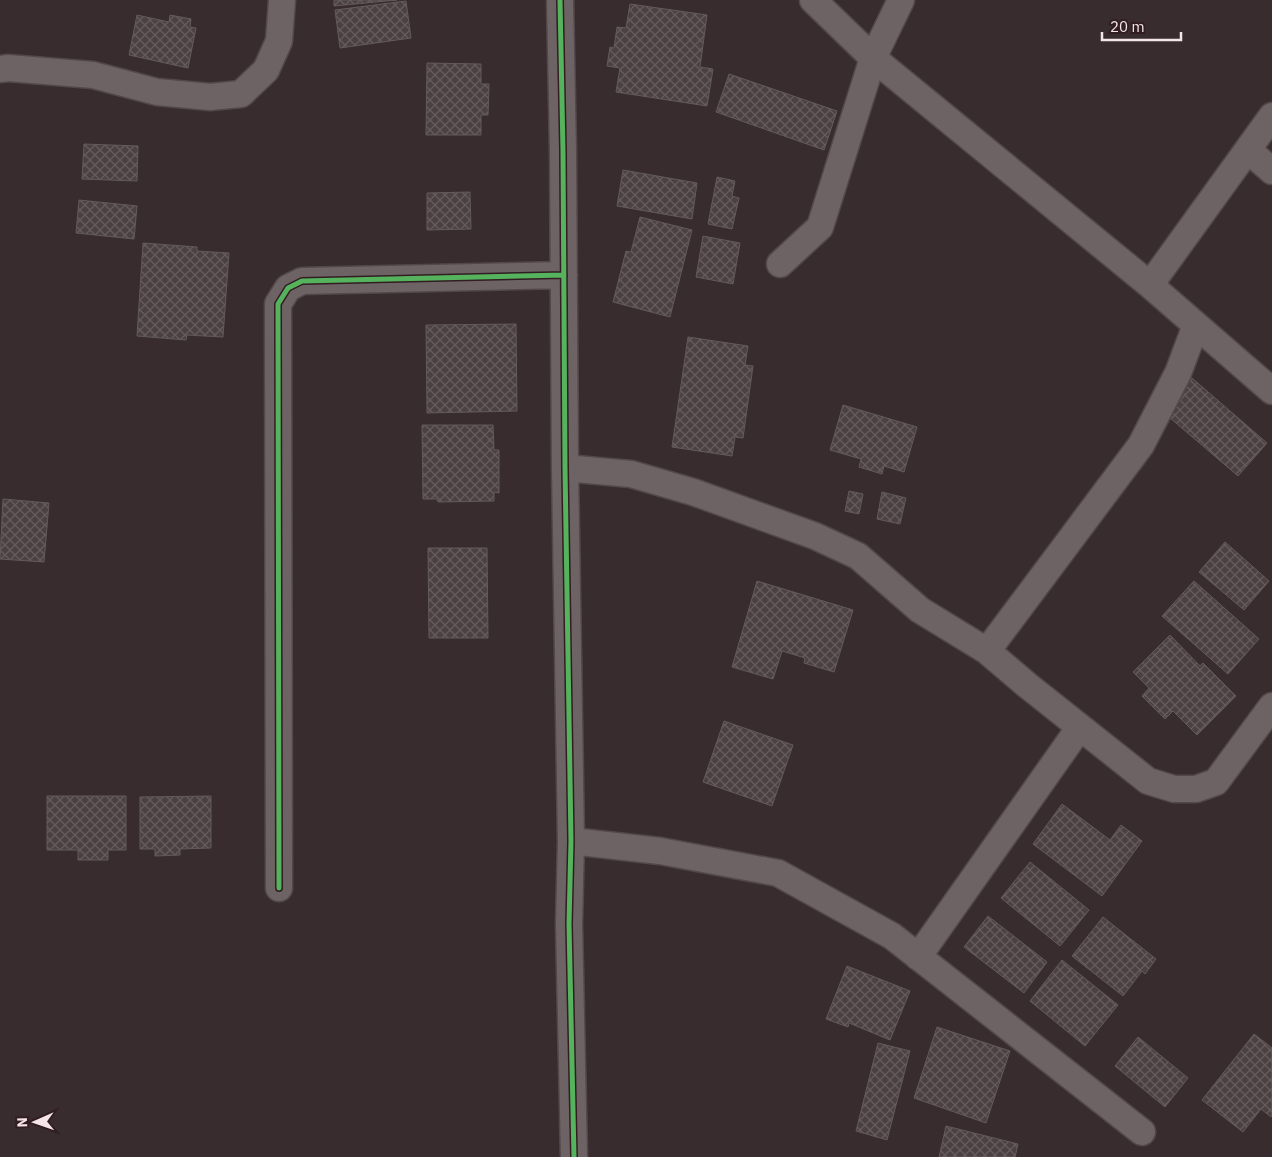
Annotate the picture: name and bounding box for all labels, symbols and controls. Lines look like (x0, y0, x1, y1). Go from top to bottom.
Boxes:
scale bar (1102, 10, 1181, 42)
text: 20 m (1110, 17, 1145, 36)
north arrow (10, 1097, 60, 1147)
text: N (13, 1117, 31, 1128)

